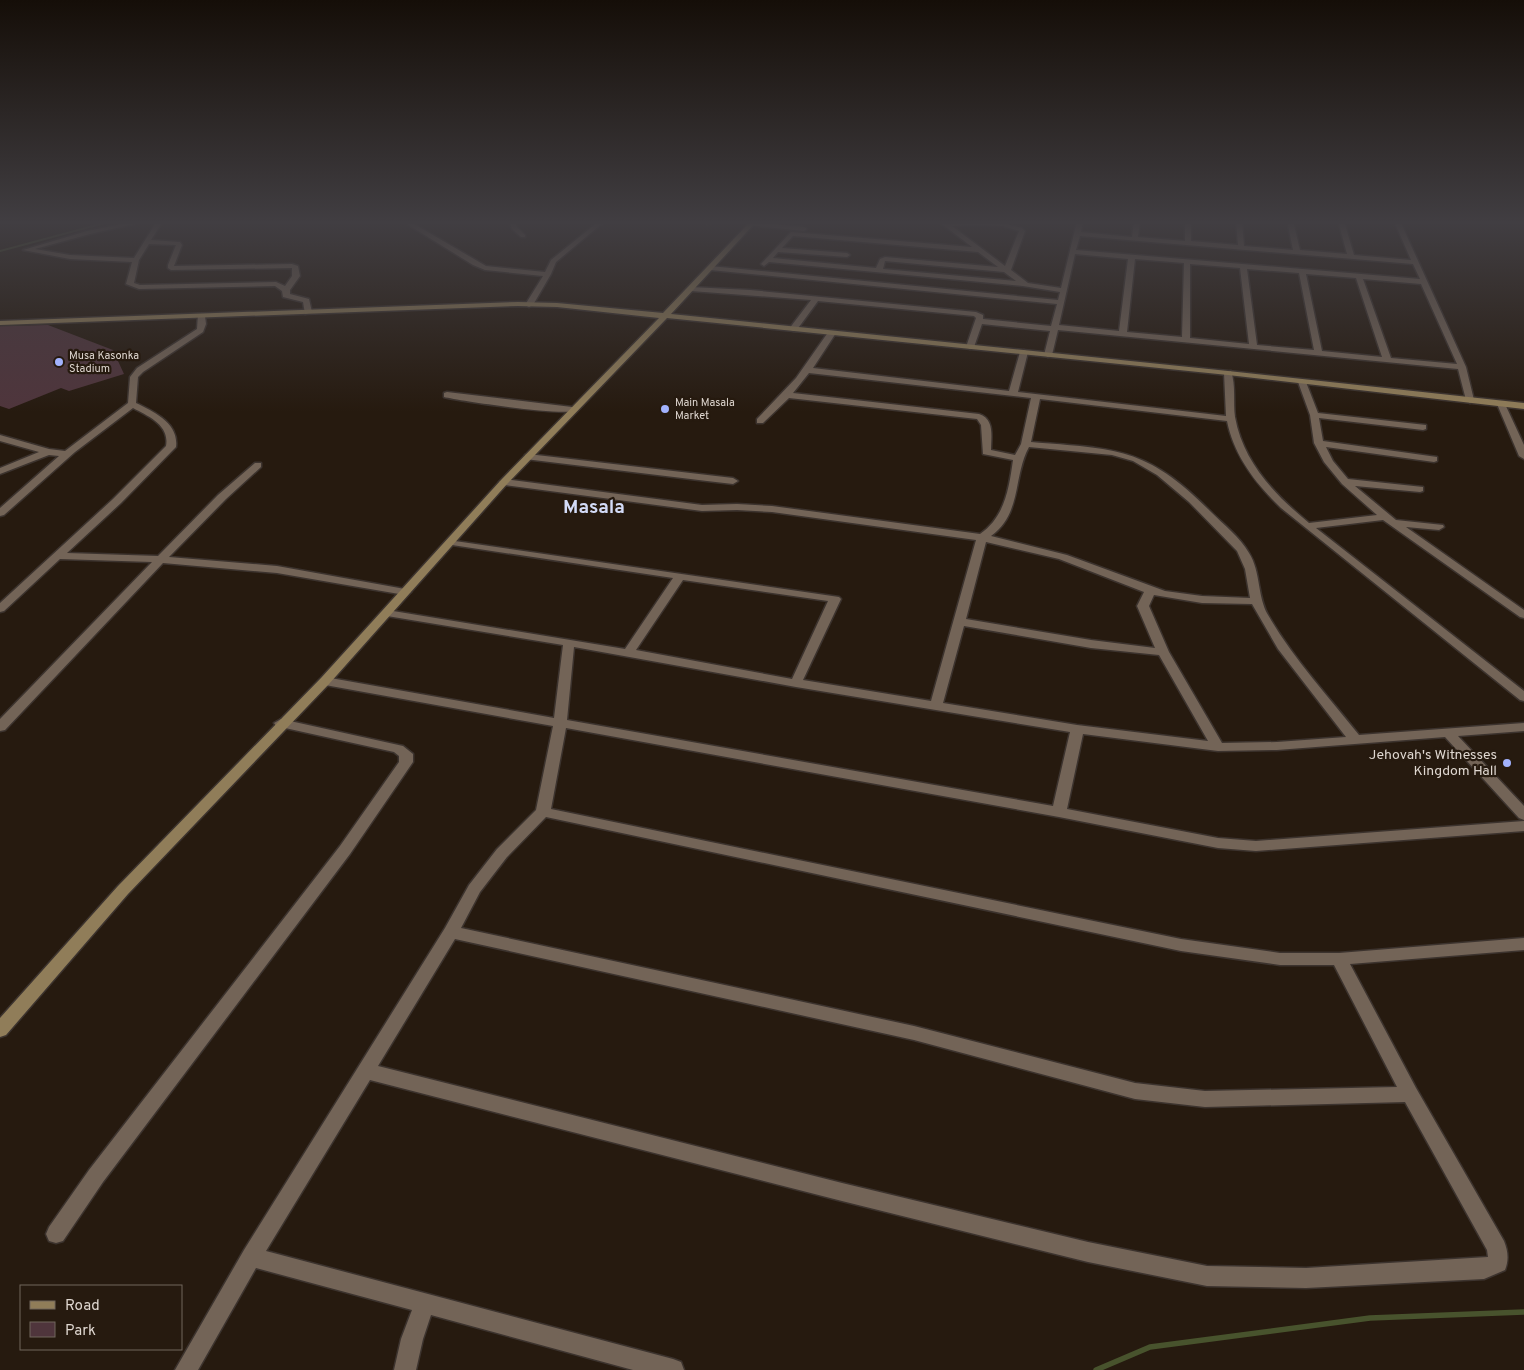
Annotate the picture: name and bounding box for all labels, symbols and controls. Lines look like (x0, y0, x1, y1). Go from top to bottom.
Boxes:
place label: Musa Kasonka Stadium (69, 349, 139, 376)
marker: Musa Kasonka Stadium (53, 356, 65, 368)
place label: Main Masala Market (675, 396, 735, 423)
marker: Main Masala Market (659, 403, 671, 415)
district label: Masala (563, 496, 625, 520)
place label: Jehovah's Witnesses Kingdom Hall (1369, 747, 1497, 780)
marker: Jehovah's Witnesses Kingdom Hall (1501, 757, 1513, 769)
legend (20, 1285, 182, 1350)
text: Road (65, 1297, 100, 1316)
text: Park (65, 1322, 96, 1341)

